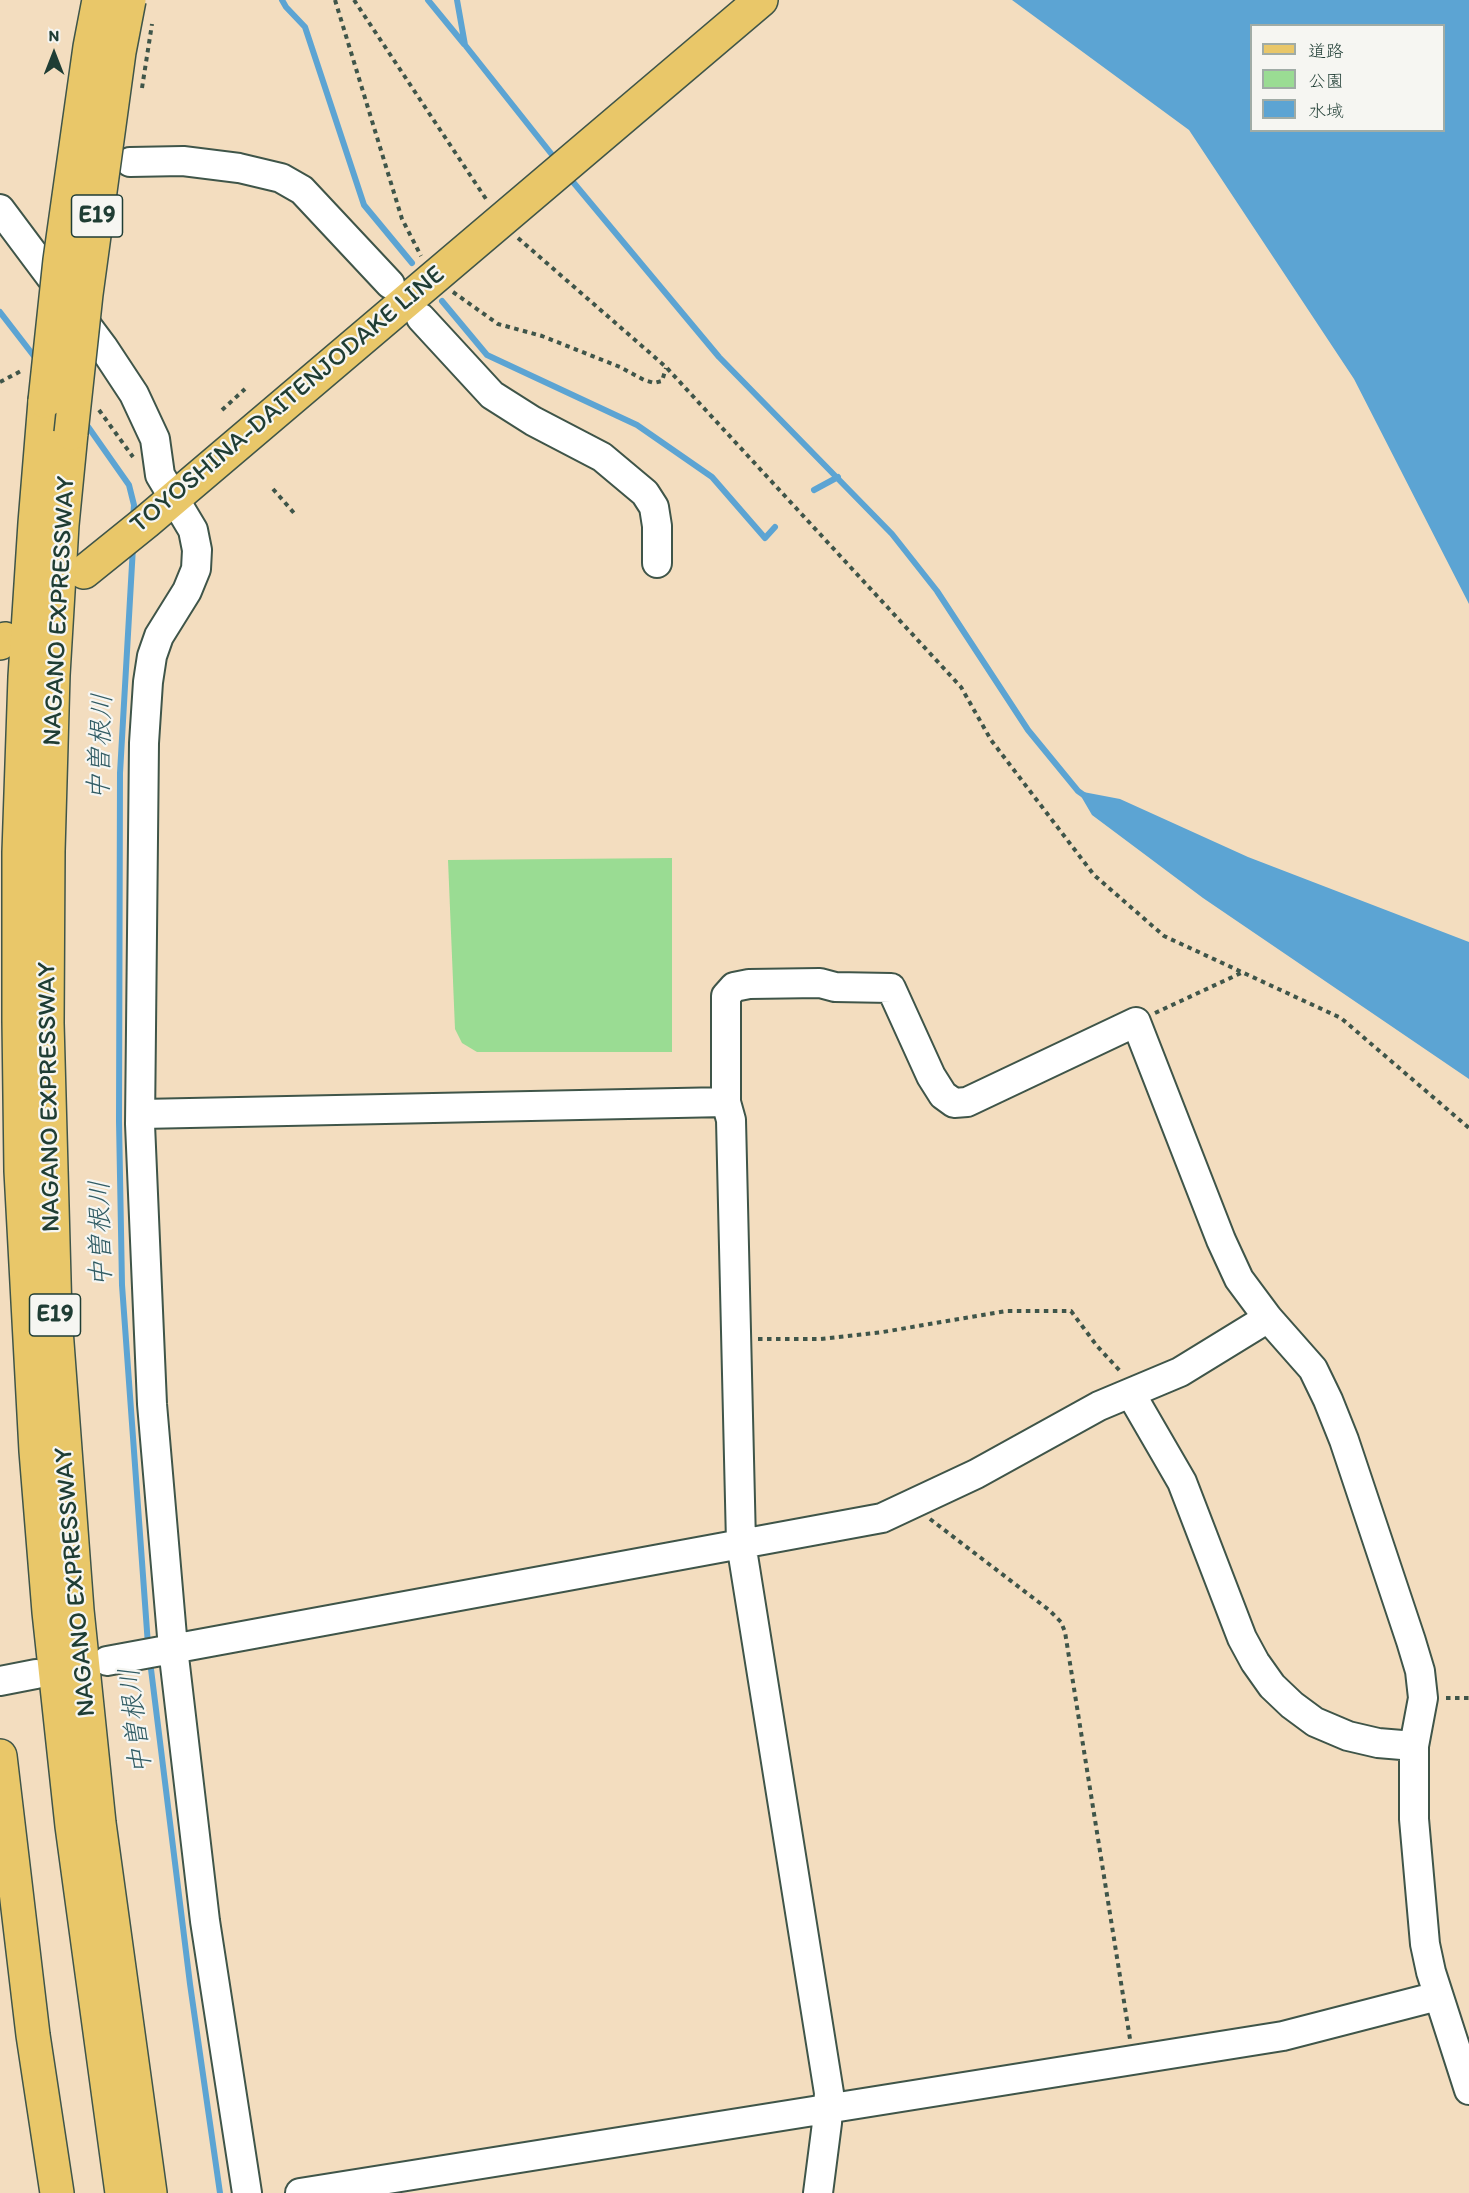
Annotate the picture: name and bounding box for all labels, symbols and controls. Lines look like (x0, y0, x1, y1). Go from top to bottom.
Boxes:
north arrow (24, 24, 84, 84)
legend (1250, 24, 1445, 132)
text: N (49, 26, 59, 45)
text: 道路 (1308, 40, 1344, 62)
text: 公園 (1308, 70, 1344, 92)
text: 水域 (1308, 100, 1344, 122)
road number: E19 (72, 195, 122, 237)
street label: TOYOSHINA-DAITENJODAKE LINE (125, 259, 451, 541)
street label: NAGANO EXPRESSWAY (37, 475, 83, 747)
water label: 中曽根川 (84, 692, 120, 802)
street label: NAGANO EXPRESSWAY (32, 962, 68, 1232)
water label: 中曽根川 (85, 1180, 119, 1288)
road number: E19 (29, 1294, 80, 1336)
street label: NAGANO EXPRESSWAY (49, 1446, 103, 1718)
water label: 中曽根川 (114, 1665, 160, 1777)

